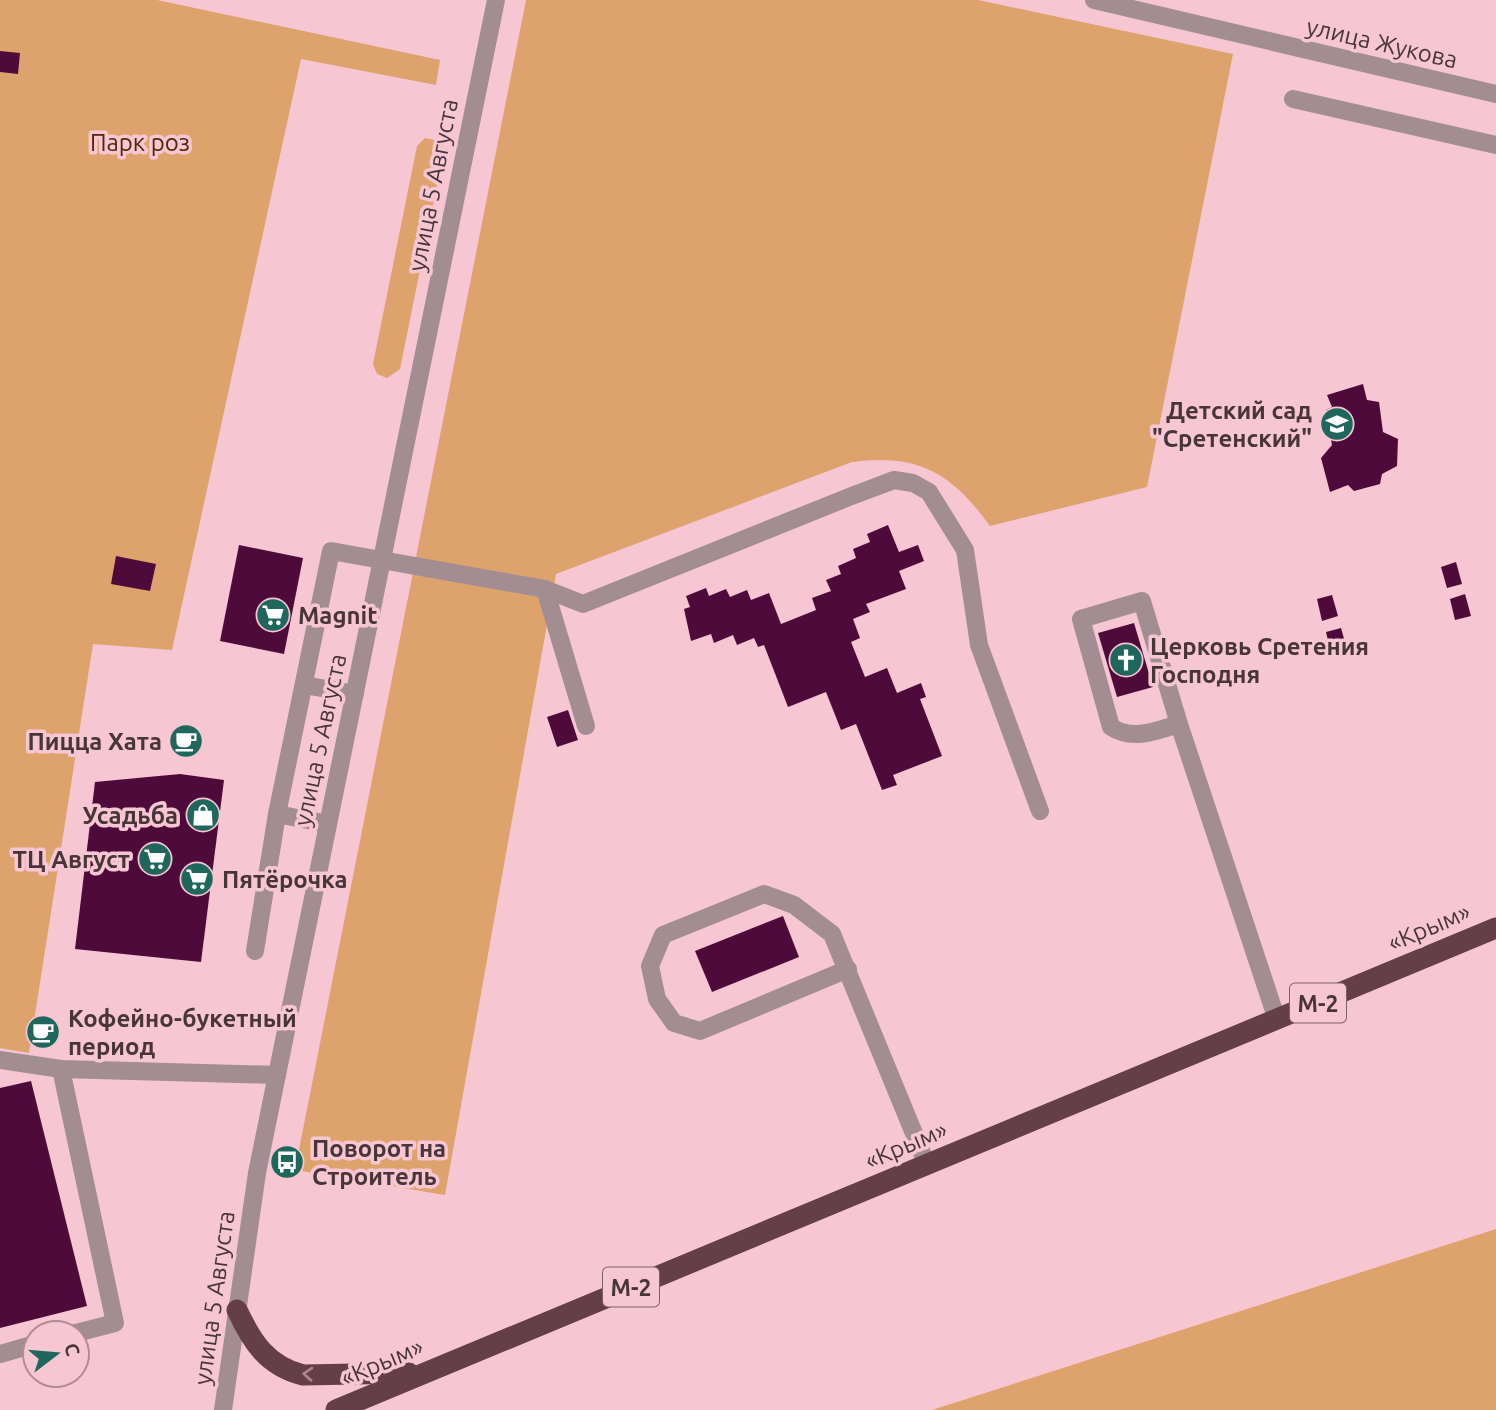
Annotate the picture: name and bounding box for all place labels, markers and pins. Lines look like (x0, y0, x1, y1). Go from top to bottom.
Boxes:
place label: Детский сад "Сретенский" (1152, 397, 1312, 452)
school or university icon: Детский сад "Сретенский" (1318, 405, 1356, 443)
supermarket icon: Magnit (254, 596, 292, 634)
place label: Magnit (298, 602, 378, 629)
place label: Церковь Сретения Господня (1150, 633, 1369, 688)
church icon: Церковь Сретения Господня (1107, 641, 1145, 679)
cafe icon: Пицца Хата (167, 722, 205, 760)
place label: Пицца Хата (28, 728, 162, 755)
shop icon: Усадьба (184, 796, 222, 834)
place label: Усадьба (83, 802, 178, 829)
supermarket icon: ТЦ Август (136, 840, 174, 878)
place label: ТЦ Август (13, 846, 130, 873)
supermarket icon: Пятёрочка (178, 860, 216, 898)
place label: Пятёрочка (222, 866, 348, 893)
place label: Кофейно-букетный период (68, 1005, 297, 1060)
cafe icon: Кофейно-букетный период (24, 1013, 62, 1051)
place label: Поворот на Строитель (312, 1135, 446, 1190)
bus stop icon: Поворот на Строитель (268, 1143, 306, 1181)

